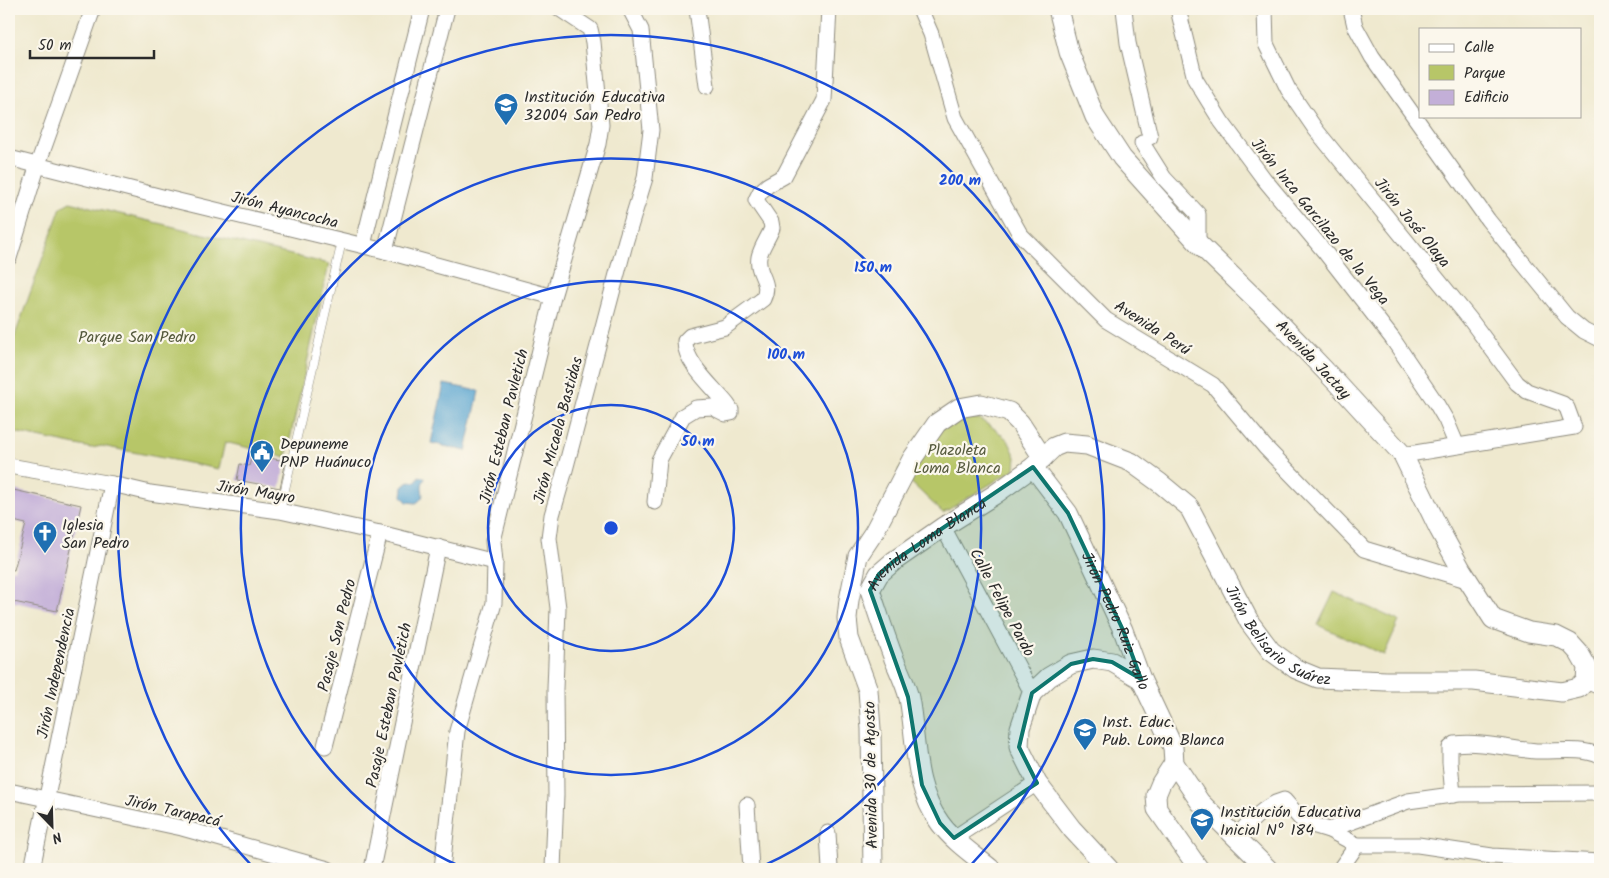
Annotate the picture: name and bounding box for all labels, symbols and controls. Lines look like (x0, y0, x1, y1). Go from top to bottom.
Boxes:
scale bar (30, 28, 154, 60)
legend (1419, 28, 1582, 118)
text: 50 m (38, 34, 72, 58)
text: Calle (1464, 36, 1494, 60)
text: Parque (1464, 62, 1505, 86)
place label: Institución Educativa 32004 San Pedro (524, 85, 665, 128)
text: Edificio (1464, 86, 1509, 110)
school or university icon: Institución Educativa 32004 San Pedro (493, 92, 519, 126)
street label: Jirón Inca Garcilazo de la Vega (1244, 133, 1395, 311)
text: 200 m (939, 169, 981, 193)
street label: Jirón José Olaya (1368, 172, 1456, 274)
street label: Jirón Ayancocha (228, 185, 341, 236)
text: 150 m (854, 256, 892, 280)
street label: Avenida Perú (1109, 294, 1196, 363)
street label: Avenida Jactay (1269, 314, 1357, 406)
park label: Parque San Pedro (78, 325, 196, 350)
text: 100 m (767, 343, 805, 367)
street label: Jirón Esteban Pavletich (473, 346, 536, 507)
street label: Jirón Micaela Bastidas (527, 354, 590, 507)
text: 50 m (680, 430, 715, 454)
place label: Depuneme PNP Huánuco (280, 432, 371, 475)
park label: Plazoleta Loma Blanca (913, 438, 1001, 481)
public building icon: Depuneme PNP Huánuco (249, 439, 275, 473)
street label: Jirón Mayro (215, 474, 297, 511)
street label: Avenida Loma Blanca (861, 492, 992, 596)
place label: Iglesia San Pedro (62, 513, 129, 556)
centre of rings (602, 519, 620, 537)
church icon: Iglesia San Pedro (32, 520, 58, 554)
street label: Calle Felipe Pardo (963, 544, 1041, 661)
street label: Jirón Pedro Ruiz Gallo (1074, 548, 1156, 695)
street label: Pasaje San Pedro (311, 576, 364, 694)
street label: Jirón Belisario Suárez (1218, 581, 1331, 693)
street label: Jirón Independencia (30, 606, 83, 741)
street label: Pasaje Esteban Pavletich (360, 620, 419, 790)
street label: Avenida 30 de Agosto (858, 701, 885, 849)
place label: Inst. Educ. Pub. Loma Blanca (1102, 710, 1224, 753)
school or university icon: Inst. Educ. Pub. Loma Blanca (1072, 717, 1098, 751)
street label: Jirón Tarapacá (122, 788, 224, 835)
north arrow (28, 800, 78, 850)
place label: Institución Educativa Inicial Nº 184 (1220, 800, 1361, 843)
school or university icon: Institución Educativa Inicial Nº 184 (1189, 807, 1215, 841)
text: N (48, 825, 65, 849)

